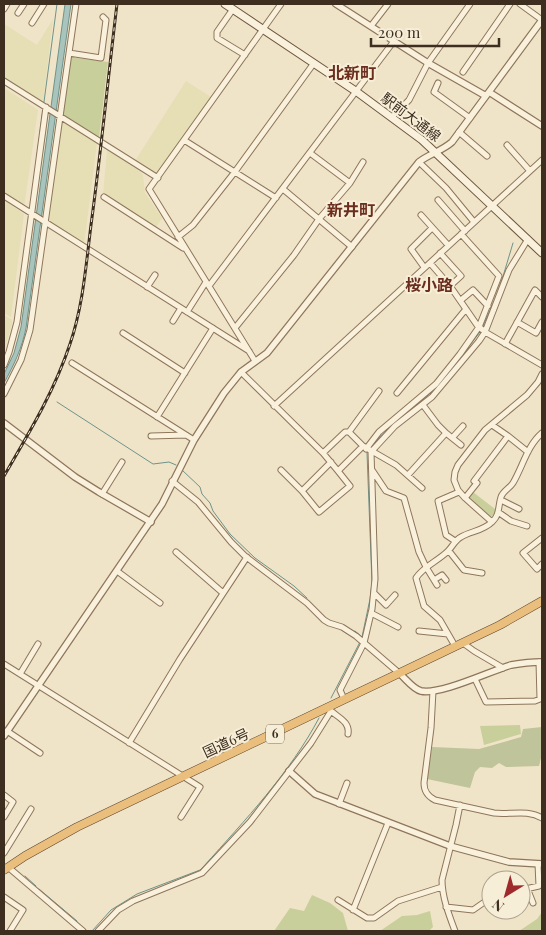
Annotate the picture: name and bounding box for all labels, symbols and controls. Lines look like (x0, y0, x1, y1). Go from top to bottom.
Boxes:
scale bar (371, 15, 498, 47)
text: 200 m (378, 22, 421, 42)
district label: 北新町 (328, 62, 376, 83)
street label: 駅前大通線 (378, 88, 445, 145)
district label: 新井町 (327, 199, 375, 220)
district label: 桜小路 (405, 274, 453, 295)
street label: 国道6号 (199, 724, 252, 762)
road number: 6 (266, 724, 284, 744)
north arrow (481, 870, 531, 920)
text: N (488, 895, 508, 916)

